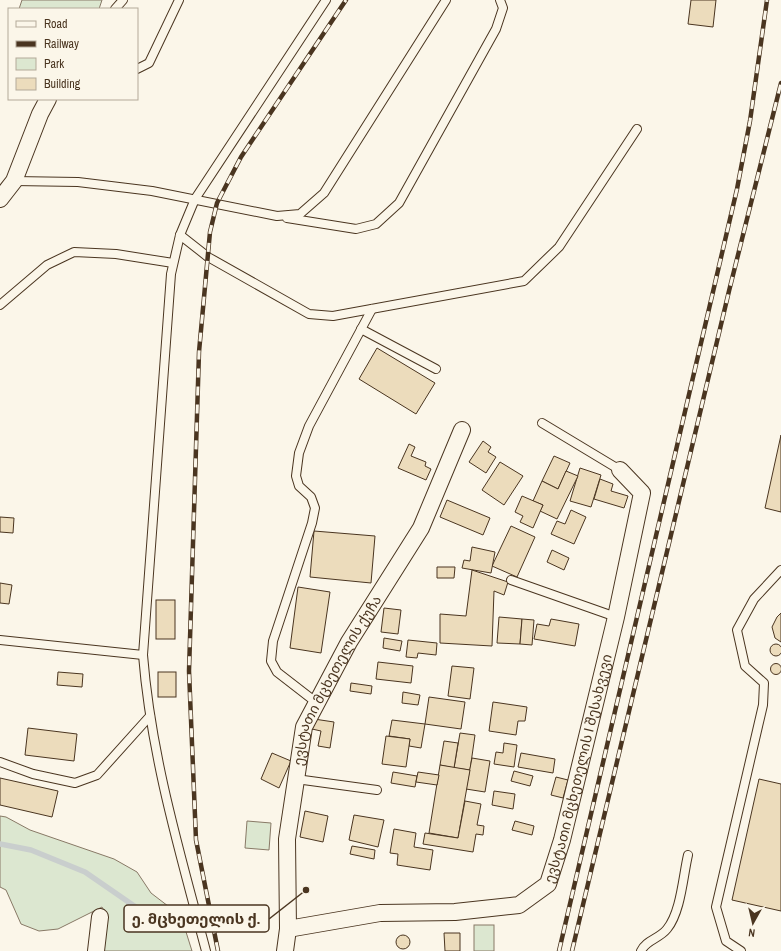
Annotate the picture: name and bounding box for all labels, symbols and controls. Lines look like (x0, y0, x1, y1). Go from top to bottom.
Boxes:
legend (8, 8, 138, 100)
text: Road (44, 16, 68, 32)
text: Railway (44, 36, 79, 52)
text: Park (44, 56, 64, 72)
text: Building (44, 76, 81, 92)
street label: ევსტათი მცხეთელის ქუჩა (289, 592, 385, 767)
street label: ევსტათი მცხეთელის I შესახვევი (540, 652, 616, 885)
north arrow (733, 903, 773, 943)
callout: ე. მცხეთელის ქ. (124, 905, 269, 932)
text: ე. მცხეთელის ქ. (132, 908, 260, 929)
text: N (747, 926, 756, 940)

